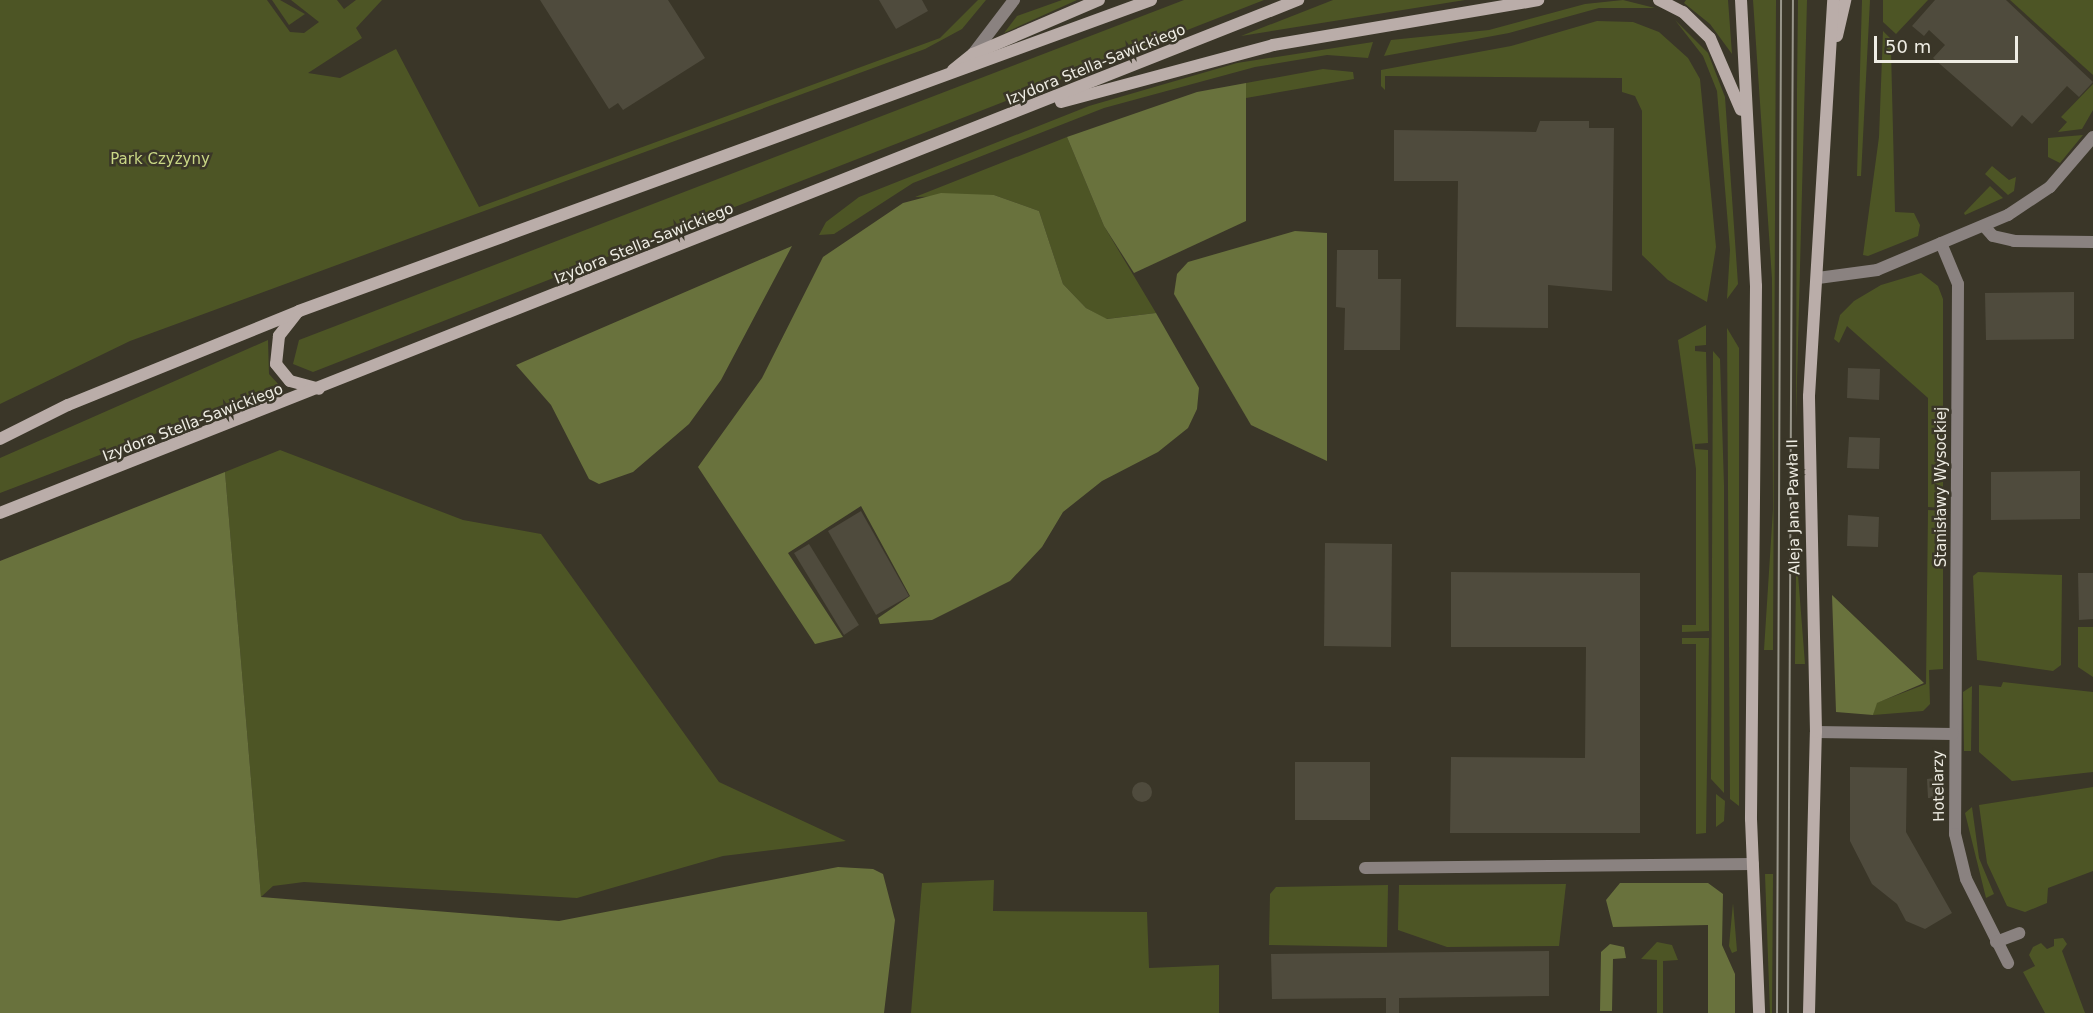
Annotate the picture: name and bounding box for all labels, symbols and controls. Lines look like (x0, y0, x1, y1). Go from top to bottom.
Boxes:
street label: Izydora Stella-Sawickiego (1004, 21, 1188, 109)
scale bar (1877, 24, 2021, 62)
text: 50 m (1885, 36, 1931, 57)
park label: Park Czyżyny (110, 151, 210, 169)
street label: Izydora Stella-Sawickiego (552, 200, 736, 288)
street label: Izydora Stella-Sawickiego (100, 380, 286, 466)
street label: Stanisławy Wysockiej (1933, 407, 1951, 567)
street label: Aleja Jana Pawła II (1784, 439, 1804, 575)
street label: Hotelarzy (1929, 750, 1949, 822)

